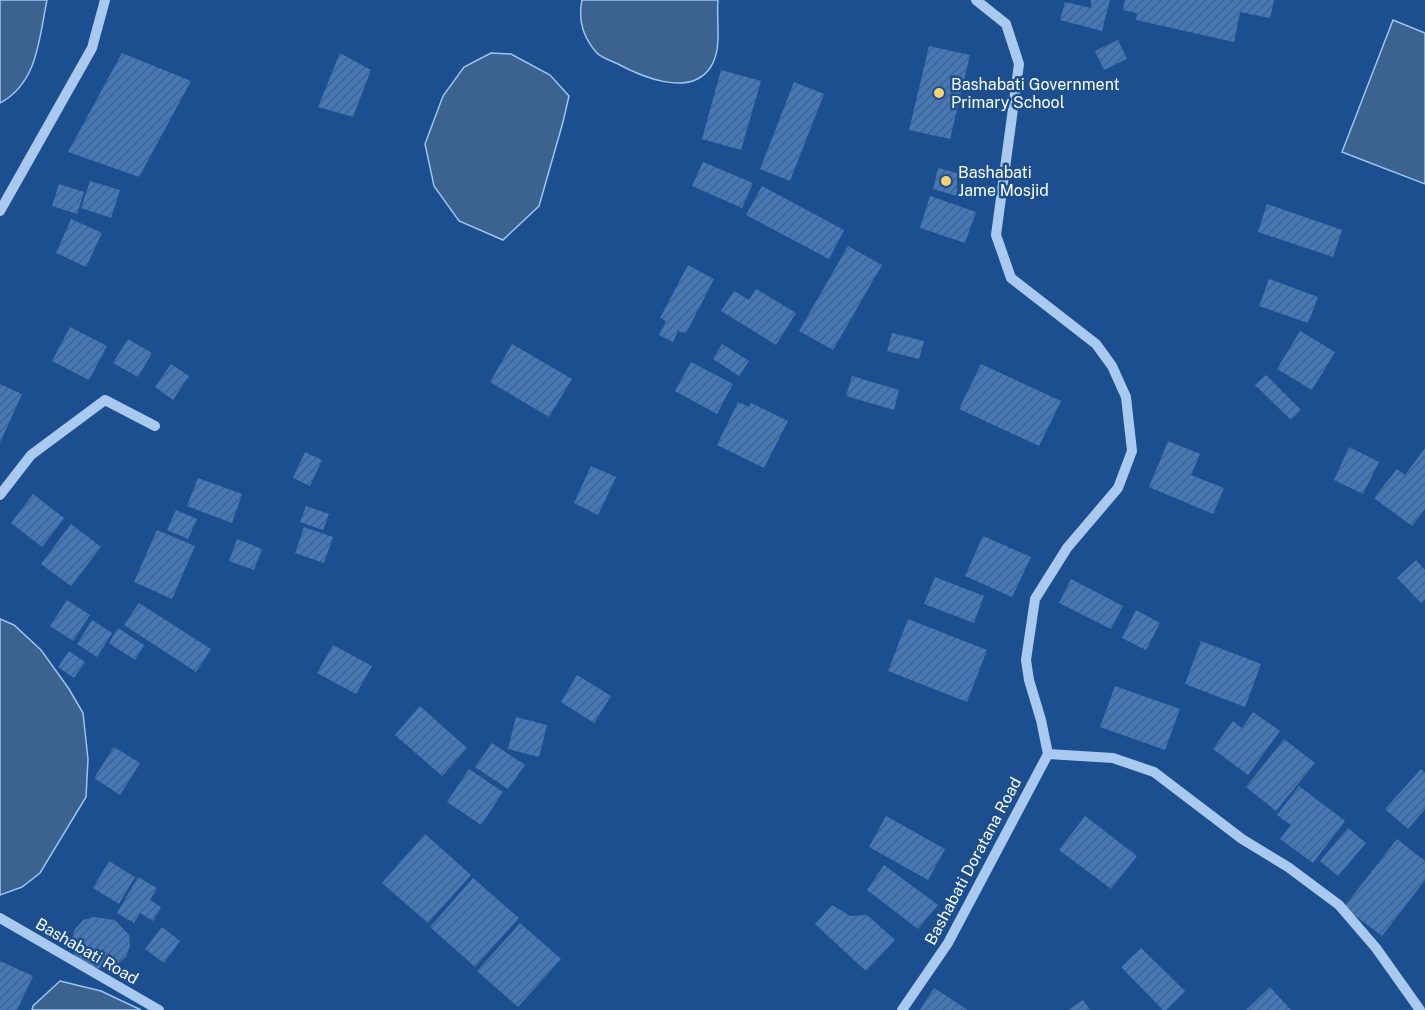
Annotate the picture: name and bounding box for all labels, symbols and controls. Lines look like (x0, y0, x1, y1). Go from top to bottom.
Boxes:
place label: Bashabati Government Primary School (951, 75, 1120, 112)
marker: Bashabati Government Primary School (932, 86, 946, 100)
place label: Bashabati Jame Mosjid (958, 163, 1049, 200)
marker: Bashabati Jame Mosjid (939, 174, 953, 188)
street label: Bashabati Doratana Road (921, 774, 1025, 948)
street label: Bashabati Road (32, 914, 142, 988)

